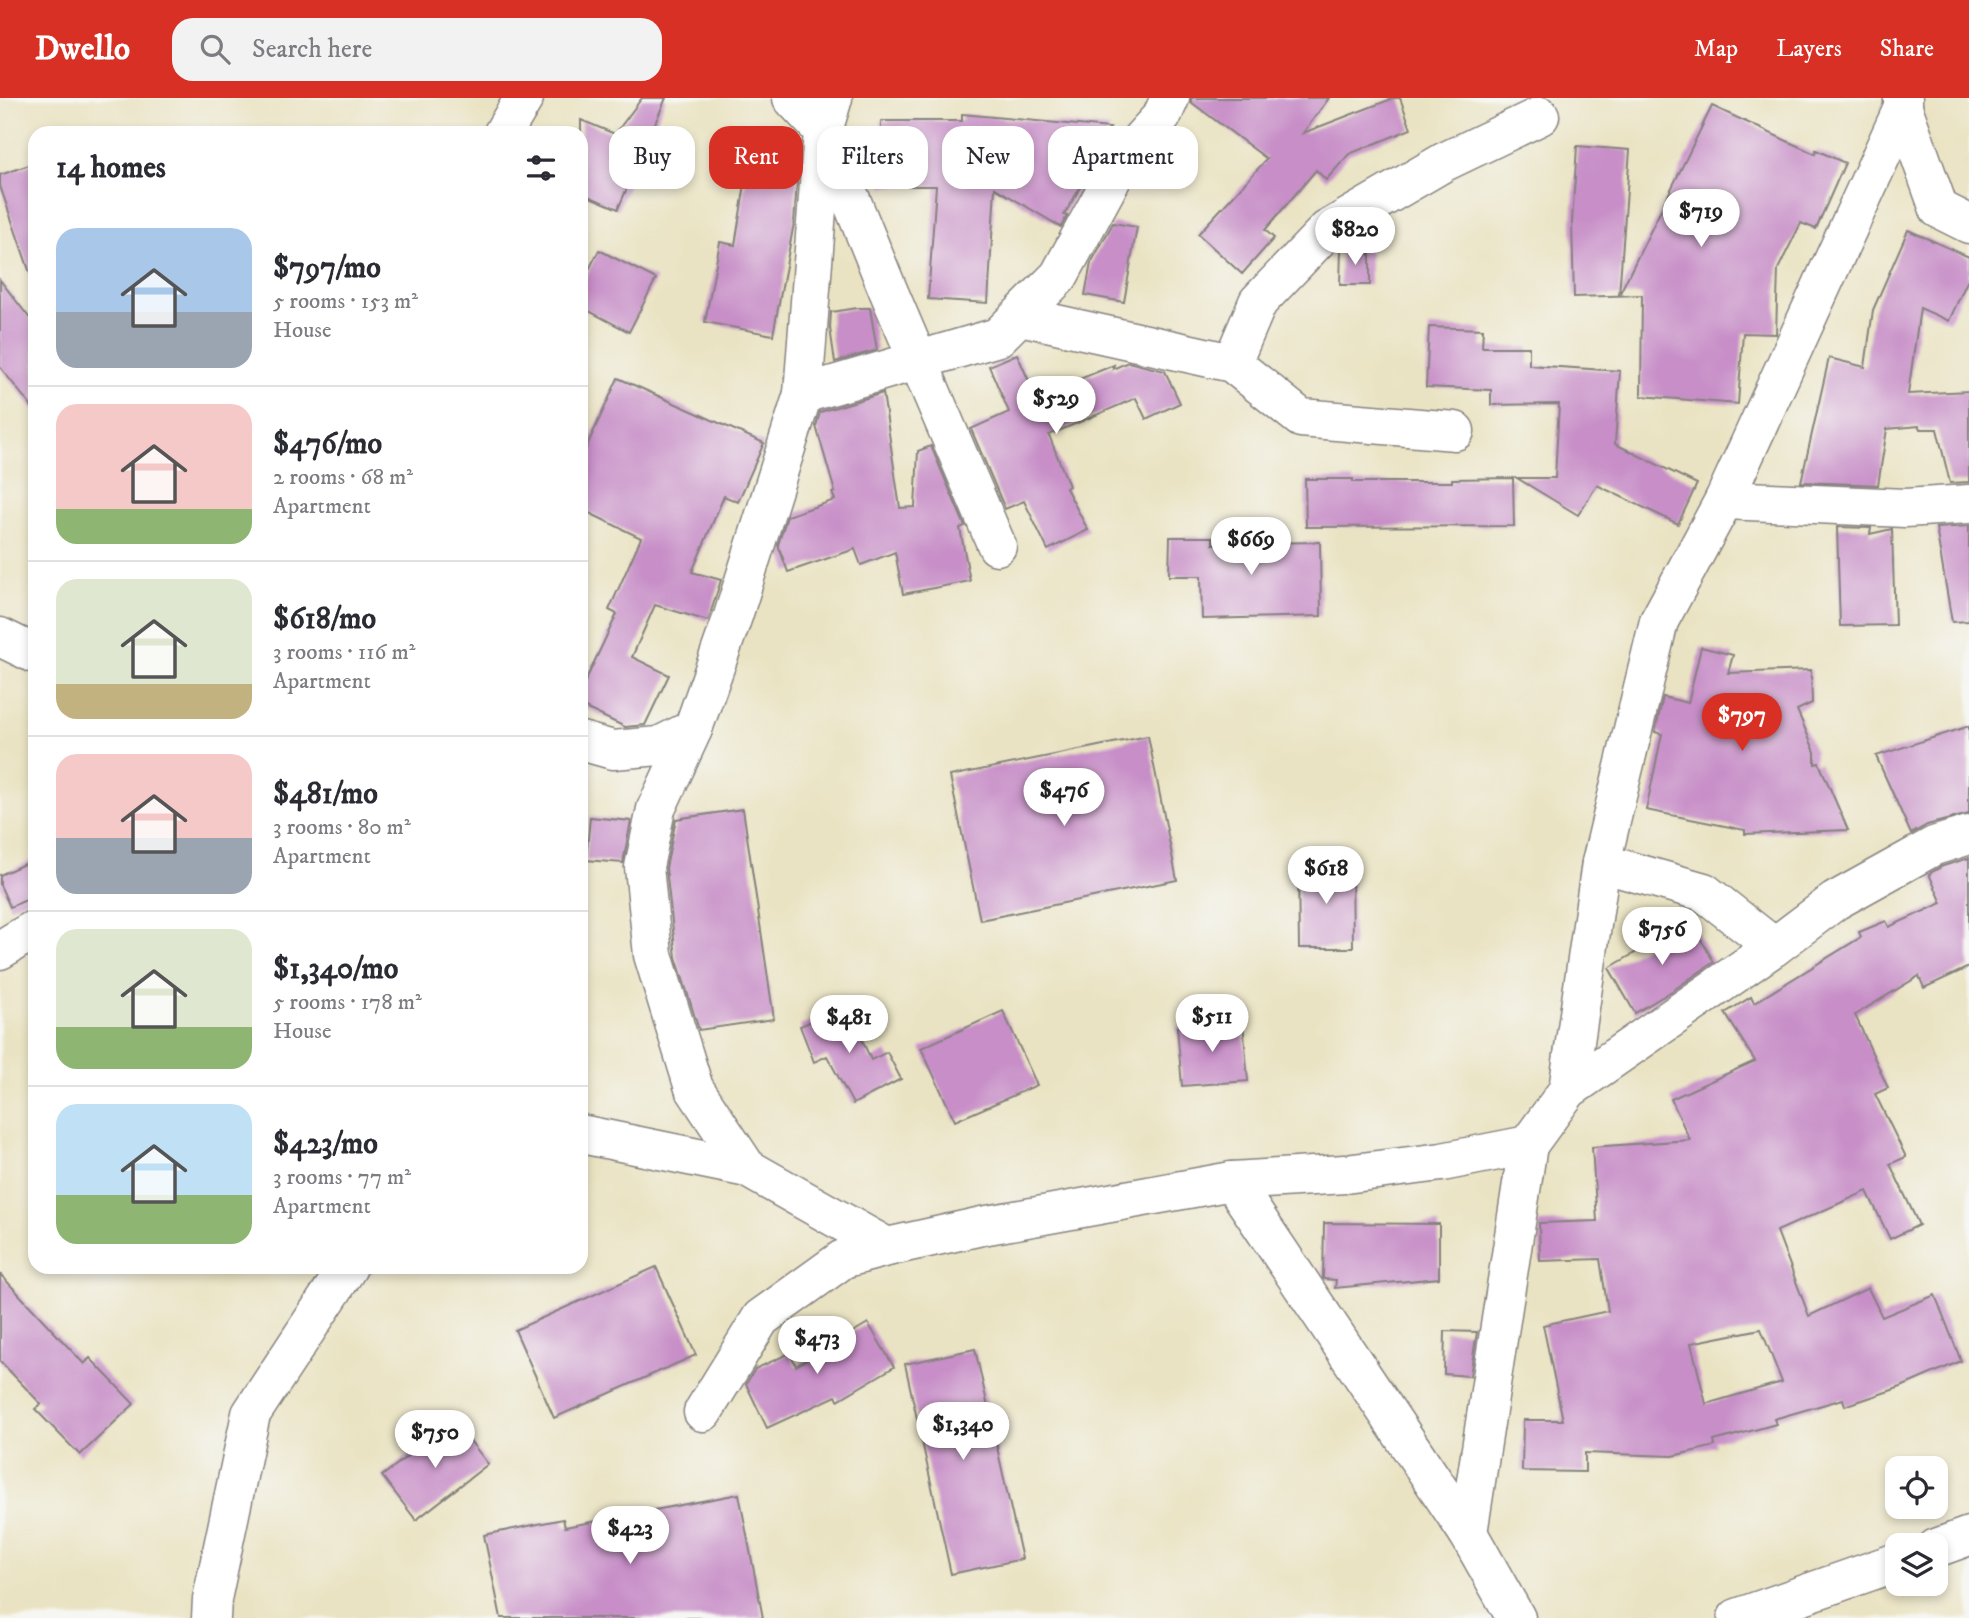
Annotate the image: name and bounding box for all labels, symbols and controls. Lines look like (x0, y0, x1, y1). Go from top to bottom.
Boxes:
search box (172, 18, 662, 81)
text: Dwello (35, 29, 130, 70)
icon: search (196, 30, 234, 68)
text: Search here (252, 33, 372, 66)
text: Map (1694, 34, 1738, 64)
text: Layers (1776, 34, 1842, 64)
text: Share (1880, 34, 1934, 64)
chip: Buy (609, 126, 695, 189)
chip: Rent (709, 126, 803, 189)
chip: Filters (817, 126, 928, 189)
chip: New (942, 126, 1034, 189)
chip: Apartment (1048, 126, 1198, 189)
icon: filters (522, 149, 560, 187)
text: 14 homes (56, 150, 166, 187)
pin: $719 (1660, 190, 1742, 249)
text: $719 (1679, 197, 1723, 226)
pin: $820 (1314, 208, 1396, 267)
text: $820 (1331, 215, 1379, 244)
text: $797/mo (273, 250, 381, 287)
icon: home (112, 256, 196, 340)
text: 5 rooms · 153 m² (273, 287, 418, 316)
text: House (273, 316, 331, 345)
pin: $529 (1015, 376, 1097, 436)
text: $529 (1033, 384, 1079, 413)
text: $476/mo (273, 426, 382, 463)
icon: home (112, 432, 196, 516)
text: 2 rooms · 68 m² (273, 463, 413, 492)
text: Apartment (273, 492, 371, 521)
pin: $669 (1210, 518, 1292, 577)
text: $669 (1227, 525, 1275, 554)
text: $618/mo (273, 601, 376, 638)
icon: home (112, 607, 196, 691)
text: 3 rooms · 116 m² (273, 638, 416, 667)
text: Apartment (273, 667, 371, 696)
pin: $797 (1701, 694, 1783, 753)
text: $797 (1718, 701, 1766, 730)
pin: $476 (1023, 768, 1105, 828)
text: $481/mo (273, 776, 378, 813)
text: $476 (1039, 776, 1089, 805)
icon: home (112, 782, 196, 866)
text: 3 rooms · 80 m² (273, 813, 411, 842)
text: Apartment (273, 842, 371, 871)
pin: $618 (1285, 846, 1367, 906)
text: $618 (1304, 854, 1348, 883)
pin: $756 (1621, 908, 1703, 967)
text: $756 (1638, 915, 1686, 944)
text: $1,340/mo (273, 951, 398, 988)
icon: home (112, 957, 196, 1041)
text: 5 rooms · 178 m² (273, 988, 422, 1017)
pin: $511 (1171, 995, 1253, 1054)
pin: $481 (808, 996, 890, 1055)
text: $511 (1192, 1002, 1232, 1031)
text: $481 (826, 1003, 872, 1032)
text: House (273, 1017, 331, 1046)
text: $423/mo (273, 1126, 378, 1163)
icon: home (112, 1132, 196, 1216)
text: 3 rooms · 77 m² (273, 1163, 411, 1192)
text: Apartment (273, 1192, 371, 1221)
pin: $473 (776, 1316, 858, 1376)
text: $473 (794, 1324, 840, 1353)
pin: $1,340 (906, 1402, 1020, 1462)
pin: $750 (394, 1410, 476, 1470)
text: $1,340 (932, 1410, 994, 1439)
text: $750 (411, 1418, 459, 1447)
map controls (1885, 1456, 1948, 1596)
button: locate (1885, 1456, 1948, 1519)
pin: $423 (589, 1506, 671, 1566)
text: $423 (607, 1514, 653, 1543)
button: layers (1885, 1533, 1948, 1596)

